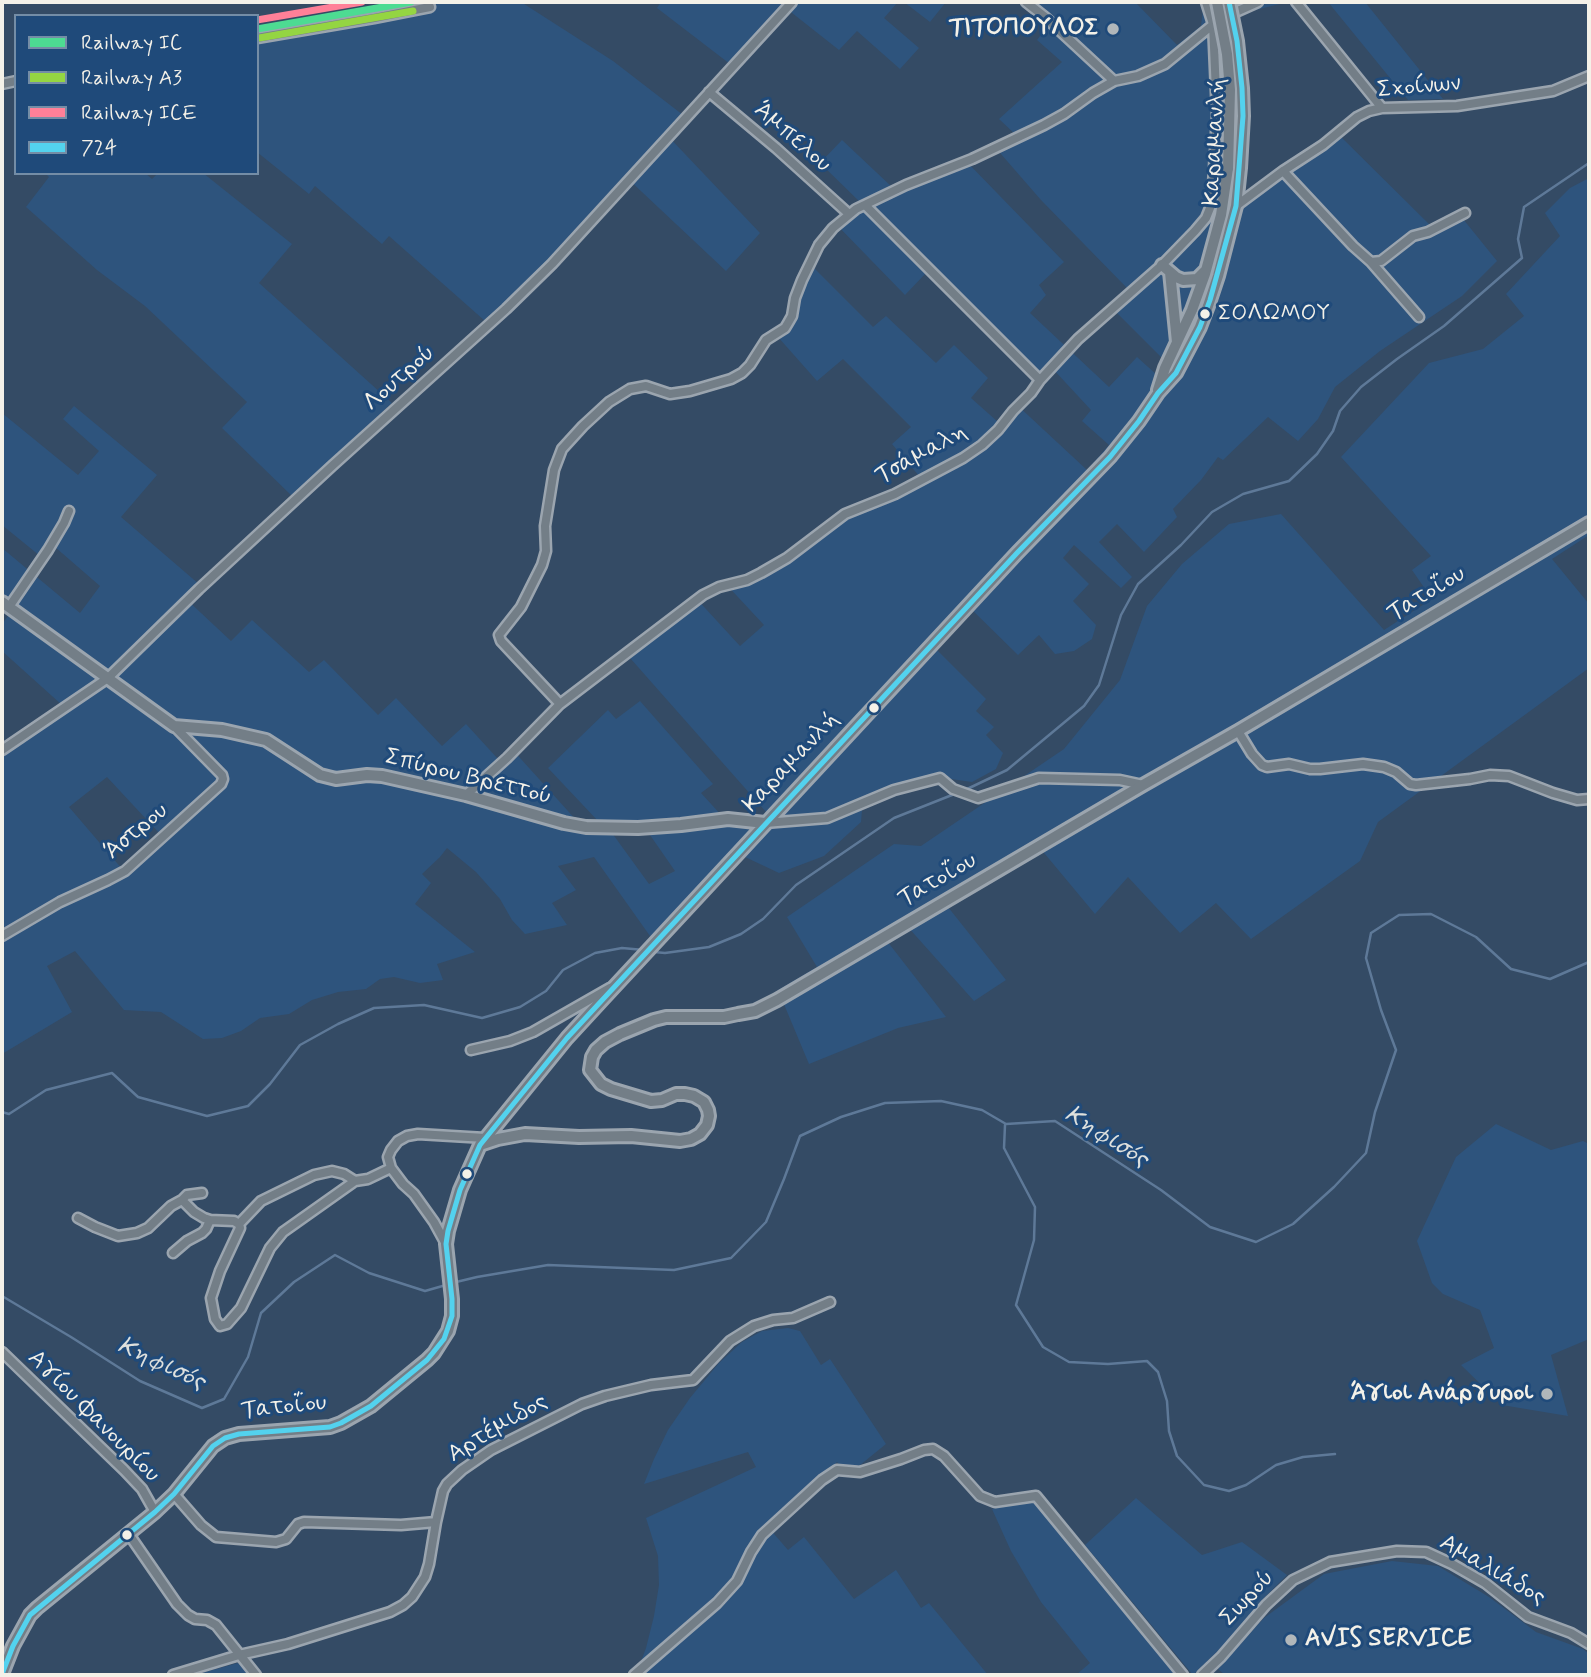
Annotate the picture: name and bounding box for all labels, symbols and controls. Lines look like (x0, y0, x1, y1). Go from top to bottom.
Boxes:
legend (14, 14, 259, 175)
place label: ΤΙΤΟΠΟΥΛΟΣ (949, 15, 1099, 43)
marker: ΤΙΤΟΠΟΥΛΟΣ (1105, 21, 1121, 37)
text: Railway IC (81, 29, 182, 57)
text: Railway A3 (81, 64, 182, 92)
street label: Σχοίνων (1376, 70, 1462, 106)
street label: Καραμανλή (1198, 77, 1234, 207)
street label: Άμπελου (747, 97, 837, 179)
text: Railway ICE (81, 99, 197, 127)
text: 724 (81, 134, 117, 162)
place label: ΣΟΛΩΜΟΥ (1218, 301, 1330, 327)
marker: ΣΟΛΩΜΟΥ (1198, 307, 1212, 321)
street label: Λουτρού (358, 339, 442, 419)
street label: Τσάμαλη (871, 418, 973, 492)
street label: Τατοΐου (1383, 561, 1471, 629)
unlabelled marker (867, 701, 881, 715)
street label: Καραμανλή (738, 706, 846, 820)
street label: Σπύρου Βρεττού (382, 743, 554, 813)
street label: Άστρου (100, 797, 174, 867)
street label: Τατοΐου (894, 847, 982, 915)
water label: Κηφισός (1058, 1100, 1154, 1176)
unlabelled marker (460, 1167, 474, 1181)
water label: Κηφισός (112, 1331, 210, 1399)
street label: Αγίου Φανουρίου (21, 1345, 165, 1489)
place label: Άγιοι Ανάργυροι (1351, 1380, 1533, 1408)
marker: Άγιοι Ανάργυροι (1539, 1386, 1555, 1402)
street label: Αρτέμιδος (443, 1388, 553, 1470)
street label: Τατοΐου (240, 1389, 328, 1427)
unlabelled marker (120, 1528, 134, 1542)
street label: Αμαλιάδος (1434, 1529, 1550, 1613)
street label: Σωρού (1215, 1565, 1281, 1633)
place label: AVIS SERVICE (1305, 1626, 1472, 1654)
marker: AVIS SERVICE (1283, 1632, 1299, 1648)

